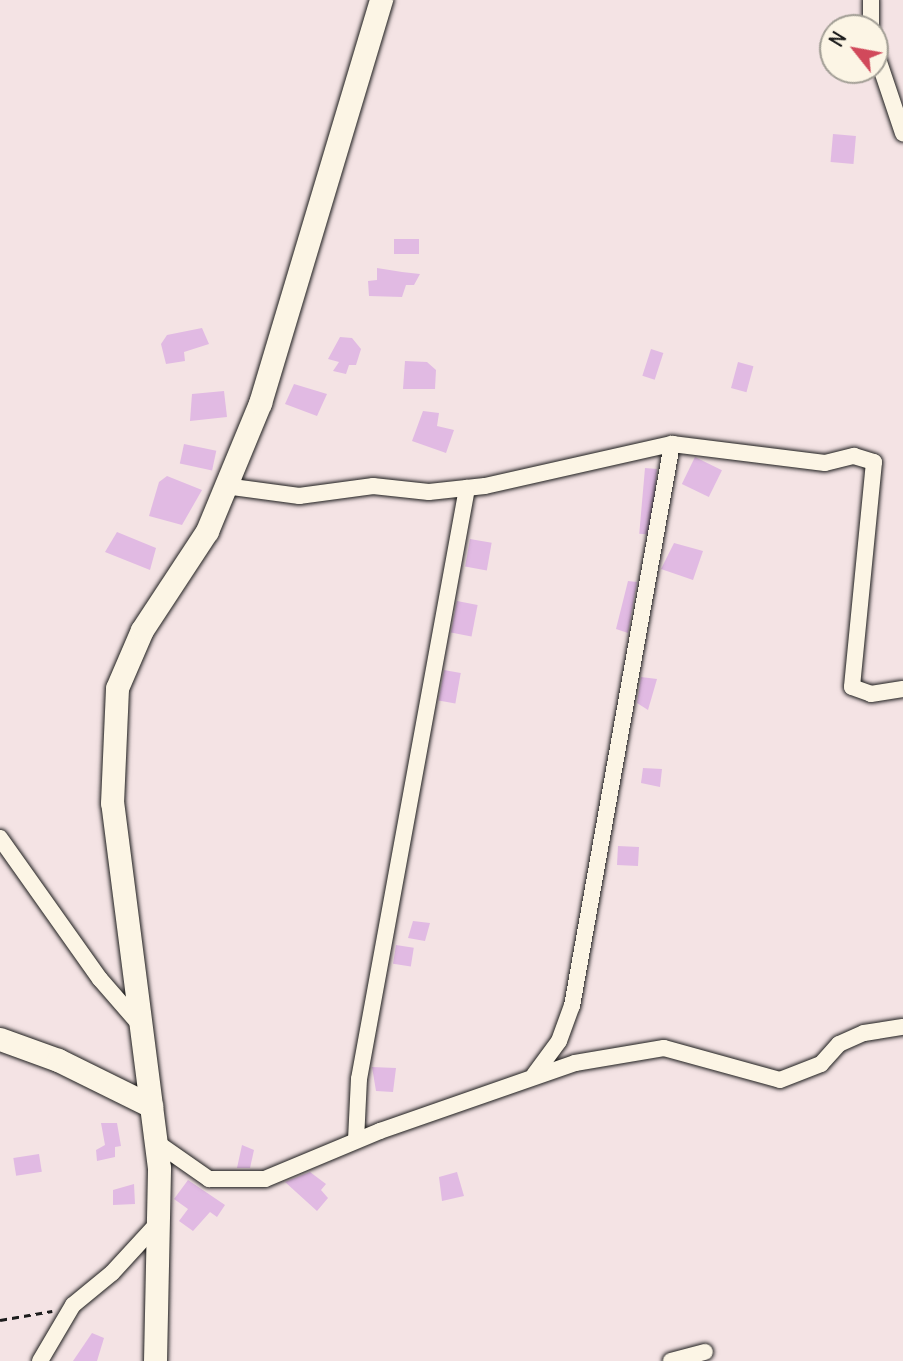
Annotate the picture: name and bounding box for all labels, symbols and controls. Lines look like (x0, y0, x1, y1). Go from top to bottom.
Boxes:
north arrow (819, 14, 889, 84)
text: N (824, 27, 851, 51)

